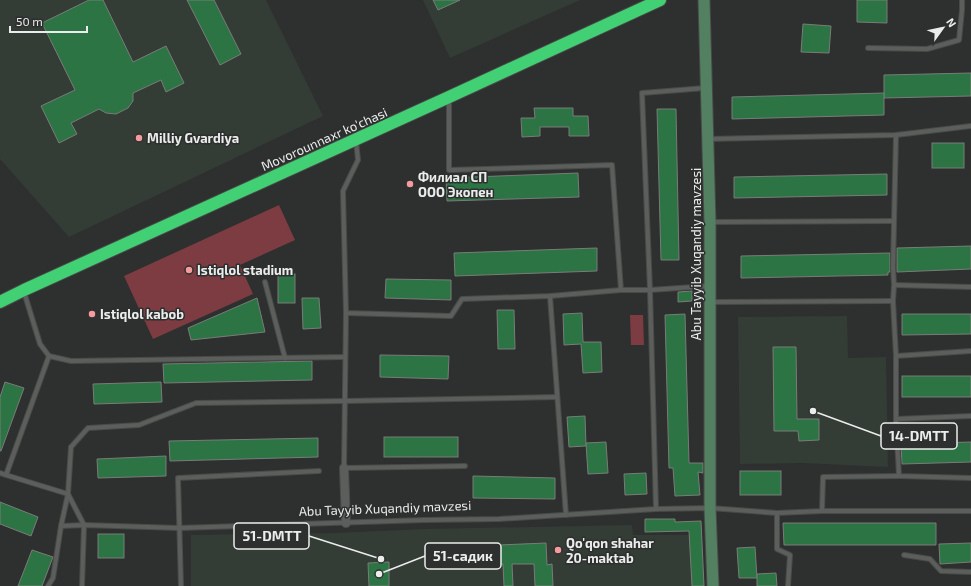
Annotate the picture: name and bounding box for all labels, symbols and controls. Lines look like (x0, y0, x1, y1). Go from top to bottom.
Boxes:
scale bar (10, 8, 87, 34)
north arrow (923, 8, 963, 48)
text: 50 m (16, 14, 43, 28)
text: N (944, 15, 959, 29)
street label: Movorounnaxr ko'chasi (258, 104, 390, 174)
place label: Milliy Gvardiya (147, 130, 239, 146)
marker: Milliy Gvardiya (134, 133, 144, 143)
street label: Abu Tayyib Xuqandiy mavzesi (688, 168, 704, 340)
place label: Филиал СП ООО Экопен (418, 169, 493, 200)
marker: Филиал СП ООО Экопен (405, 179, 415, 189)
place label: Istiqlol stadium (197, 262, 293, 278)
marker: Istiqlol stadium (184, 265, 194, 275)
place label: Istiqlol kabob (100, 306, 184, 322)
marker: Istiqlol kabob (87, 309, 97, 319)
callout: 14-DMTT (881, 423, 957, 449)
text: 14-DMTT (889, 427, 950, 444)
street label: Abu Tayyib Xuqandiy mavzesi (298, 497, 472, 519)
callout: 51-DMTT (234, 523, 309, 549)
text: 51-DMTT (243, 527, 302, 544)
place label: Qo'qon shahar 20-maktab (566, 535, 654, 566)
callout: 51-садик (425, 543, 501, 569)
marker: Qo'qon shahar 20-maktab (553, 545, 563, 555)
text: 51-садик (433, 547, 493, 564)

